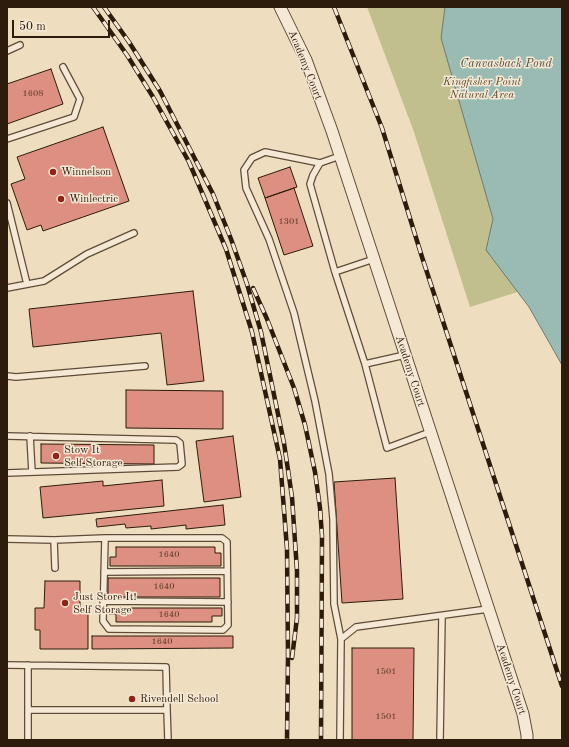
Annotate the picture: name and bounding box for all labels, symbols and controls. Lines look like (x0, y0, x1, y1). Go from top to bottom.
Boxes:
scale bar (14, 12, 112, 38)
text: 50 m (19, 21, 46, 33)
street label: Academy Court (285, 28, 325, 102)
water label: Canvasback Pond (460, 57, 552, 71)
park label: Kingfisher Point Natural Area (443, 75, 521, 101)
house number: 1608 (23, 89, 43, 99)
place label: Winnelson (61, 165, 111, 179)
marker: Winnelson (48, 167, 58, 177)
place label: Winlectric (69, 192, 118, 206)
marker: Winlectric (56, 194, 66, 204)
house number: 1301 (279, 217, 299, 227)
street label: Academy Court (392, 334, 428, 408)
place label: Stow It Self Storage (64, 443, 123, 469)
marker: Stow It Self Storage (51, 451, 61, 461)
house number: 1640 (159, 550, 179, 560)
house number: 1640 (154, 582, 174, 592)
place label: Just Store It! Self Storage (73, 590, 137, 616)
marker: Just Store It! Self Storage (60, 598, 70, 608)
house number: 1640 (159, 610, 179, 620)
house number: 1640 (152, 637, 172, 647)
street label: Academy Court (493, 642, 529, 716)
house number: 1501 (376, 667, 396, 677)
place label: Rivendell School (140, 692, 218, 706)
marker: Rivendell School (127, 694, 137, 704)
house number: 1501 (376, 712, 396, 722)

